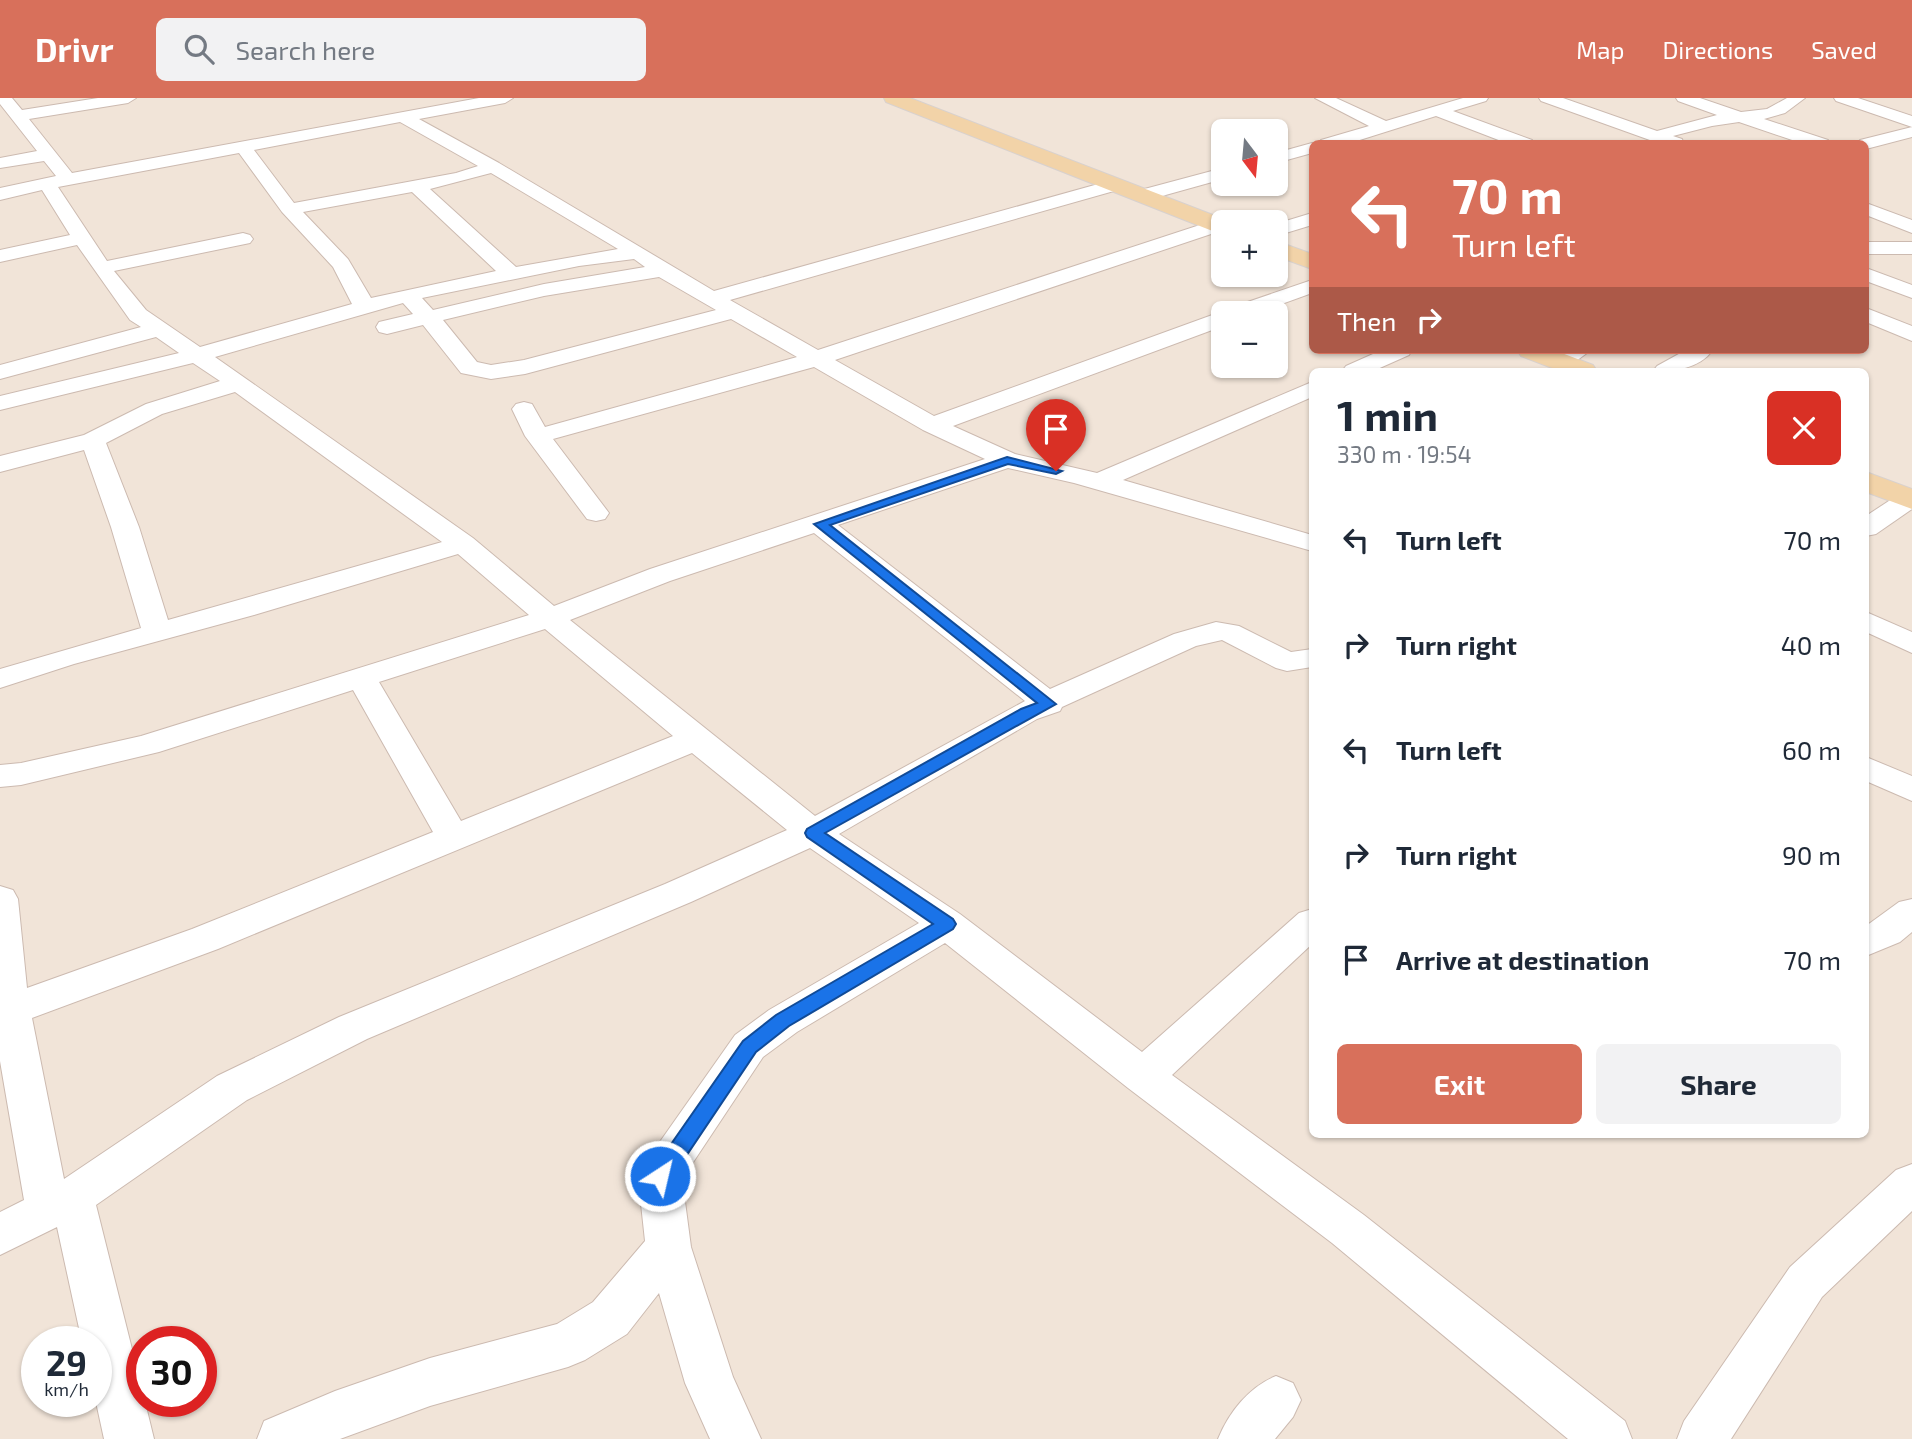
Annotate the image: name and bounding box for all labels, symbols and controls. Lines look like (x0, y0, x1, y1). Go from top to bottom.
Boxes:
search box (156, 18, 646, 81)
text: Drivr (35, 29, 114, 69)
icon: search (180, 30, 218, 68)
text: Search here (236, 34, 375, 65)
text: Map (1576, 35, 1624, 64)
text: Directions (1662, 35, 1773, 64)
text: Saved (1811, 35, 1877, 64)
north arrow (1211, 119, 1288, 196)
map controls (1211, 119, 1288, 378)
text: 70 m (1452, 165, 1563, 224)
icon: left (1337, 168, 1428, 259)
button: + (1211, 210, 1288, 287)
text: Turn left (1452, 225, 1576, 263)
button: − (1211, 301, 1288, 378)
icon: right (1410, 301, 1448, 339)
text: Then (1337, 305, 1396, 336)
text: 1 min (1337, 389, 1438, 439)
button: close (1767, 391, 1841, 465)
pin (1026, 399, 1086, 471)
icon: arrive (1037, 410, 1075, 448)
text: 330 m · 19:54 (1337, 440, 1472, 468)
icon: left (1337, 521, 1375, 559)
text: Turn left (1396, 524, 1502, 555)
text: 70 m (1783, 524, 1841, 555)
icon: right (1337, 626, 1375, 664)
text: Turn right (1396, 629, 1517, 660)
text: 40 m (1781, 629, 1841, 660)
icon: left (1337, 731, 1375, 769)
text: Turn left (1396, 734, 1502, 765)
text: 60 m (1782, 734, 1841, 765)
icon: right (1337, 836, 1375, 874)
text: Turn right (1396, 839, 1517, 870)
text: 90 m (1782, 839, 1841, 870)
icon: arrive (1337, 941, 1375, 979)
text: Arrive at destination (1396, 944, 1649, 975)
text: 70 m (1783, 944, 1841, 975)
button: Exit (1337, 1044, 1582, 1124)
button: Share (1596, 1044, 1841, 1124)
position arrow (623, 1139, 697, 1213)
speed limit sign: 30 (126, 1326, 217, 1417)
text: 29 (46, 1341, 87, 1383)
text: km/h (44, 1378, 89, 1400)

